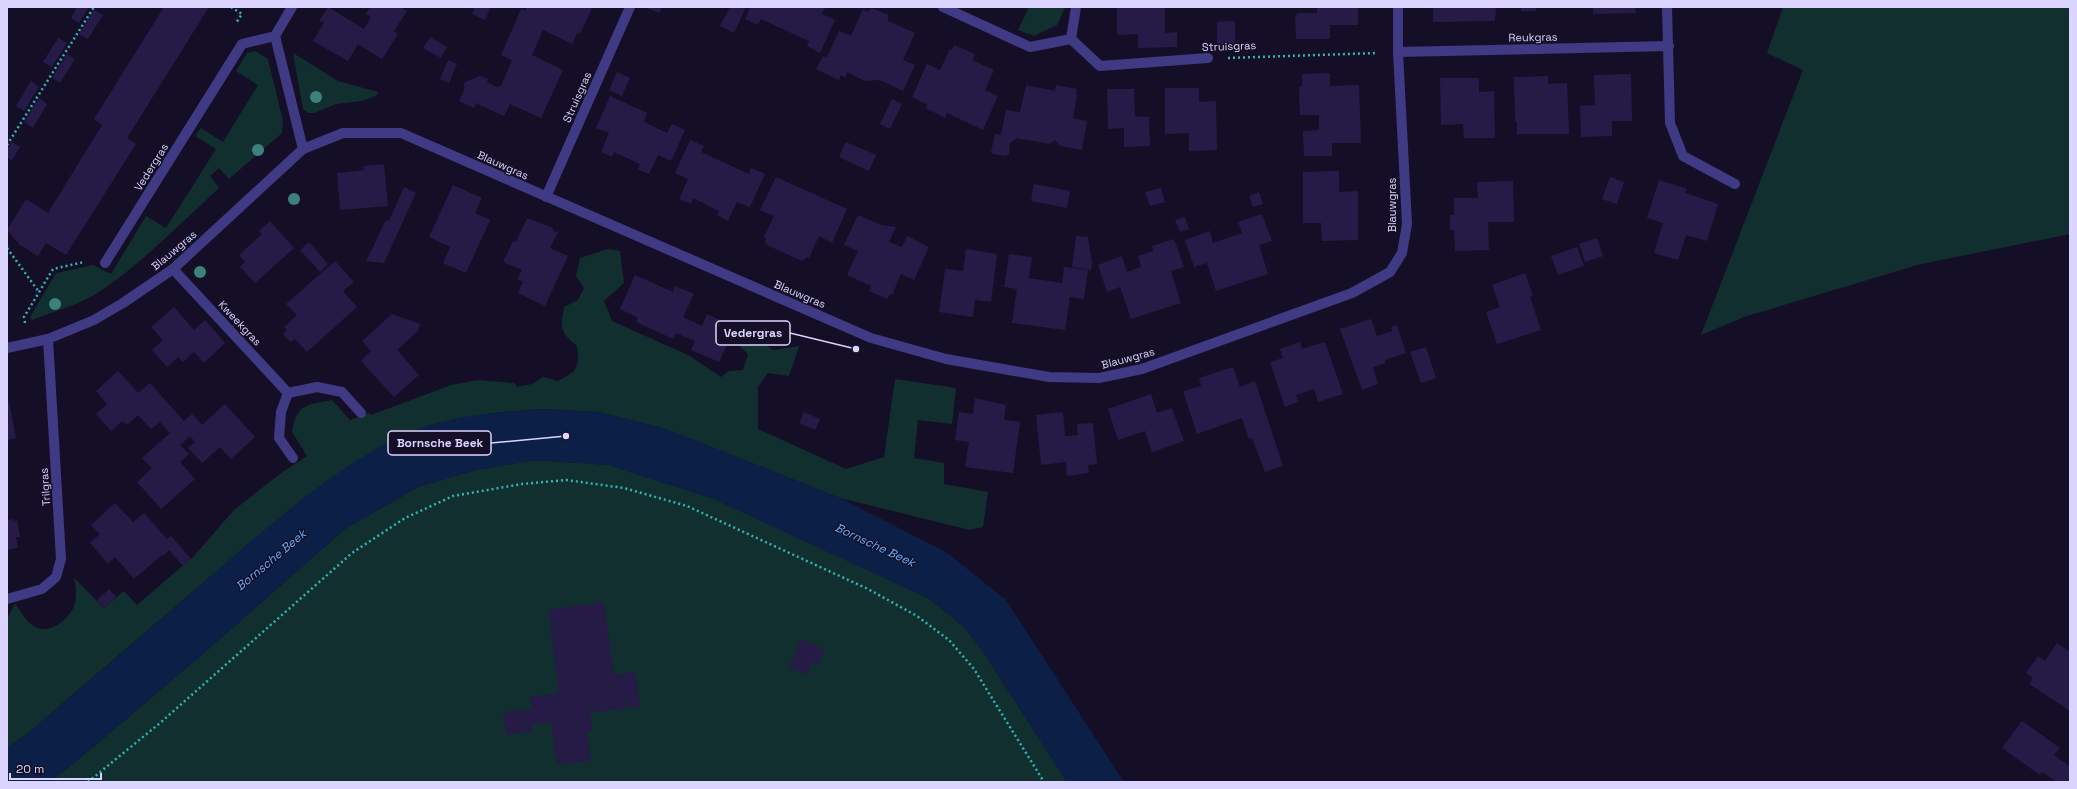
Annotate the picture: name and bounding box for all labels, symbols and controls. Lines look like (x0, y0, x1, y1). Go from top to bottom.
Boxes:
street label: Reukgras (1508, 30, 1558, 44)
street label: Struisgras (1202, 38, 1257, 54)
street label: Struisgras (560, 69, 595, 125)
street label: Vedergras (131, 140, 171, 193)
street label: Blauwgras (475, 147, 531, 183)
street label: Blauwgras (1385, 177, 1399, 232)
street label: Blauwgras (149, 227, 200, 273)
street label: Blauwgras (772, 277, 828, 311)
street label: Kweekgras (215, 297, 265, 349)
callout: Vedergras (716, 321, 790, 345)
text: Vedergras (724, 325, 782, 341)
street label: Blauwgras (1100, 344, 1156, 372)
callout: Bornsche Beek (388, 431, 491, 455)
text: Bornsche Beek (397, 435, 484, 451)
street label: Trilgras (37, 467, 53, 507)
water label: Bornsche Beek (832, 519, 919, 571)
water label: Bornsche Beek (233, 525, 311, 594)
scale bar (10, 755, 101, 781)
text: 20 m (16, 761, 44, 777)

